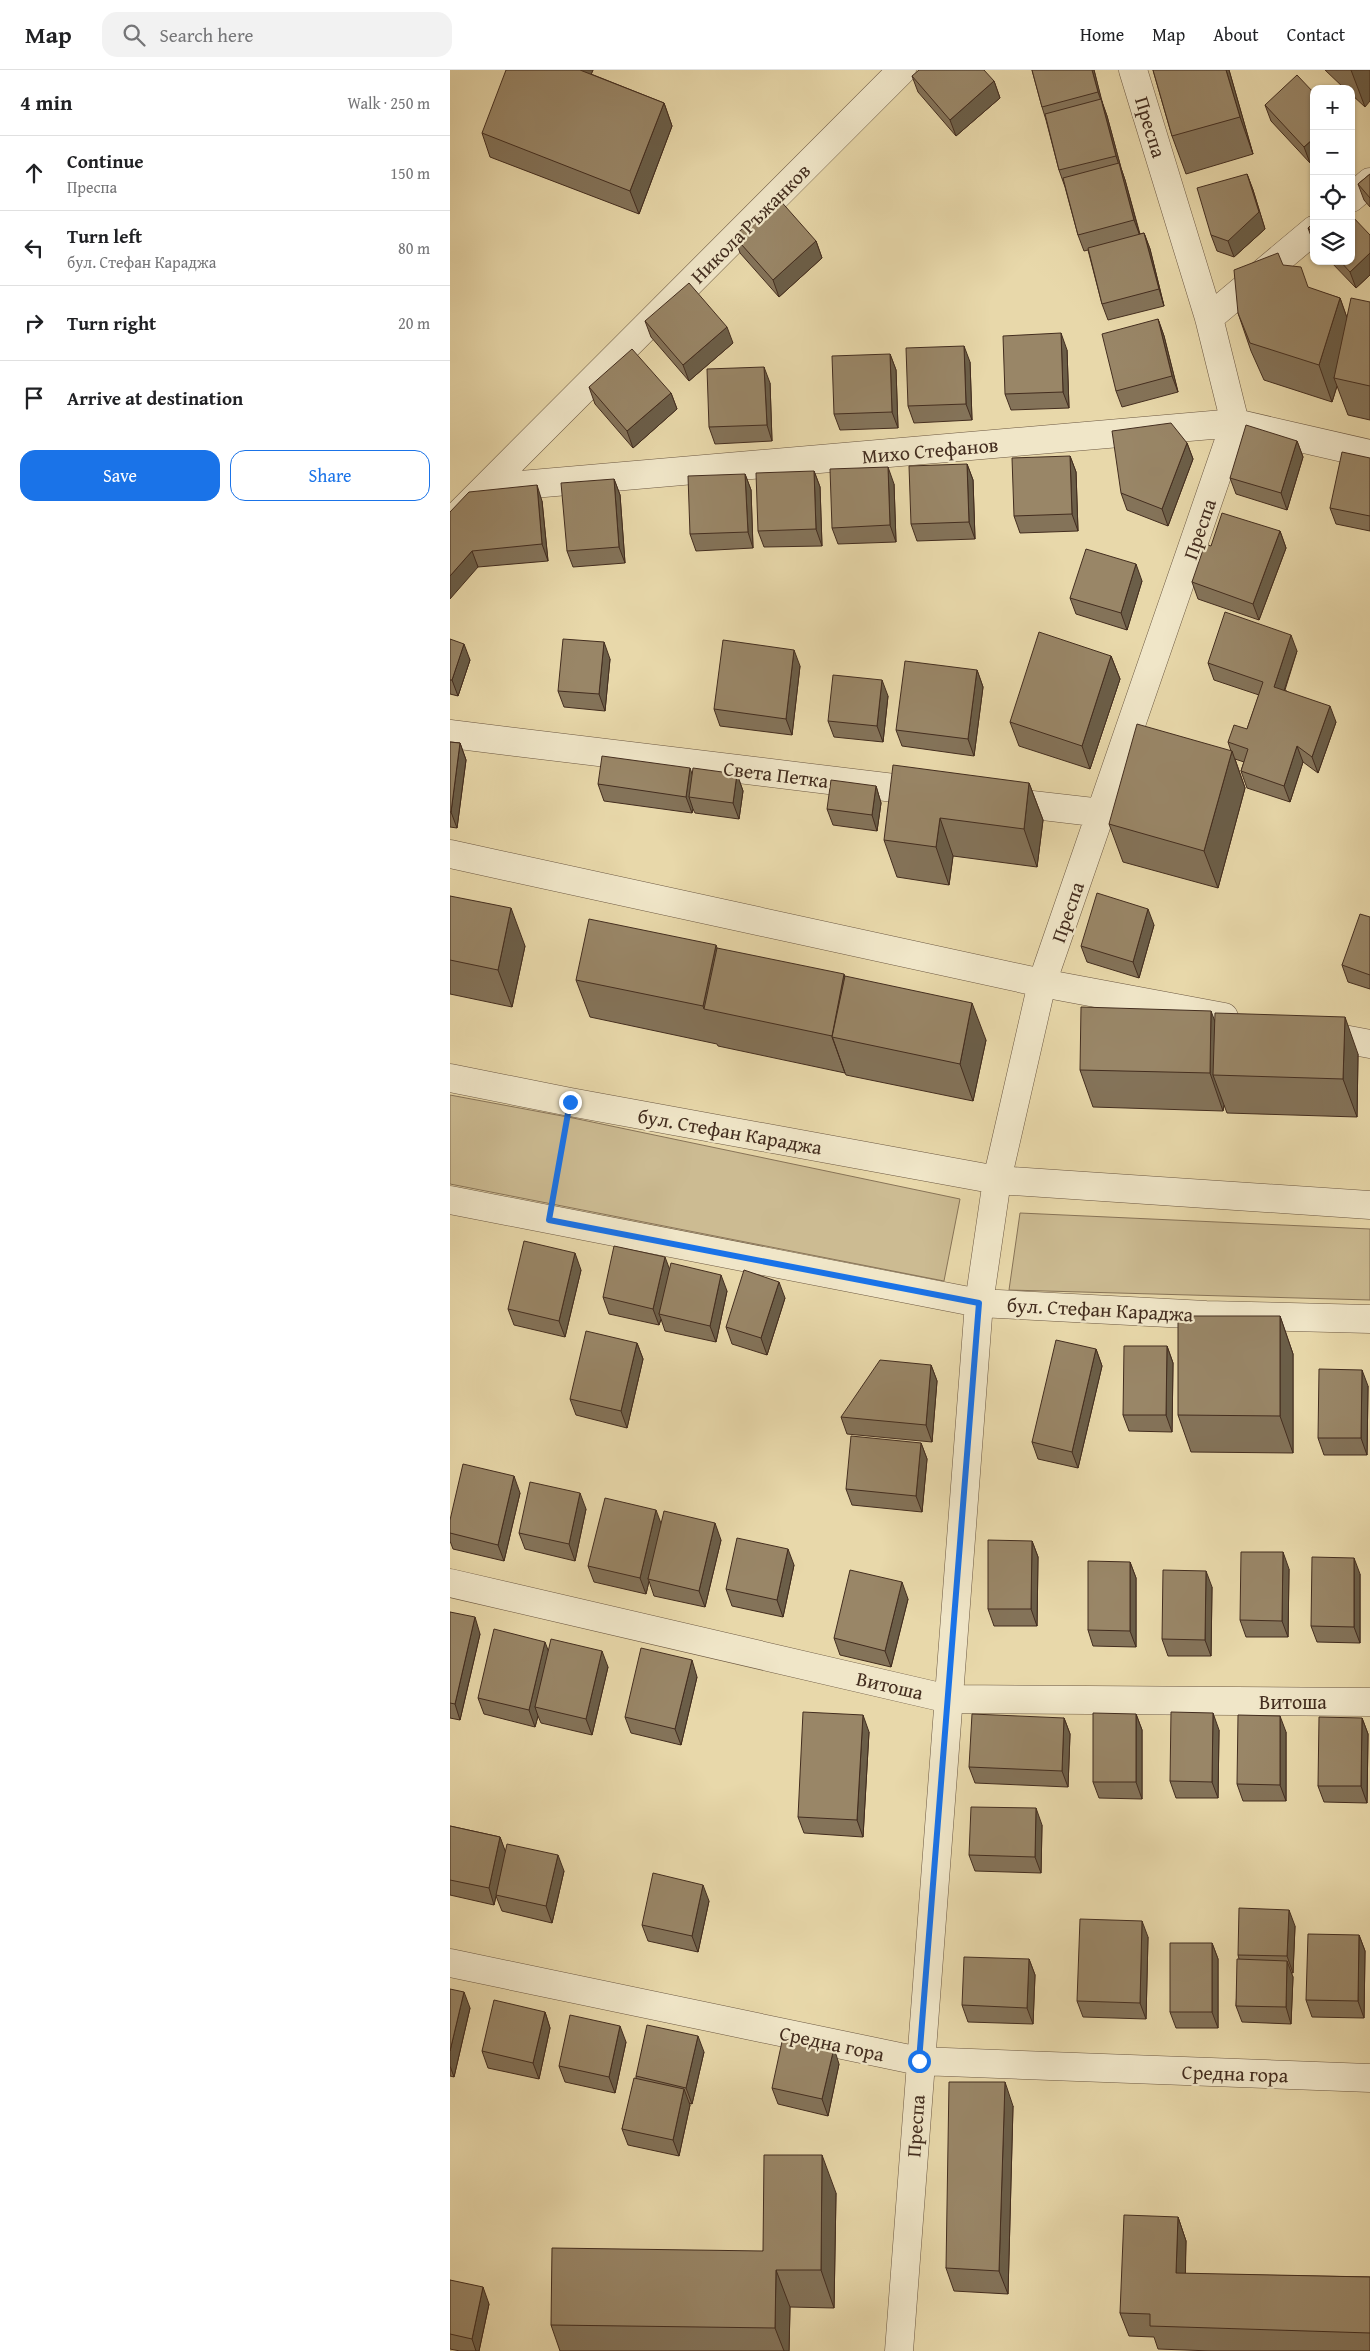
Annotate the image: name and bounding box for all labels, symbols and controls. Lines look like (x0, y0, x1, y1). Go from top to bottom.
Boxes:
search box (102, 12, 452, 57)
text: Map (25, 17, 72, 52)
icon: search (120, 21, 148, 49)
text: Search here (160, 21, 253, 49)
text: Home (1080, 21, 1124, 48)
text: Map (1152, 21, 1185, 48)
text: About (1213, 21, 1259, 48)
text: Contact (1287, 21, 1345, 48)
map controls (1310, 85, 1355, 265)
button: + (1310, 85, 1355, 130)
text: 4 min (20, 87, 72, 118)
text: Walk · 250 m (347, 91, 430, 115)
street label: Преспа (1128, 93, 1174, 162)
button: − (1310, 130, 1355, 175)
text: Continue (67, 147, 144, 175)
street label: Никола Ръжанков (683, 156, 817, 290)
icon: ahead (20, 159, 48, 187)
text: 150 m (390, 161, 430, 185)
text: Преспа (67, 175, 117, 199)
button: locate (1310, 175, 1355, 220)
button: layers (1310, 220, 1355, 265)
text: Turn left (67, 222, 142, 250)
icon: left (20, 234, 48, 262)
text: 80 m (398, 236, 430, 260)
text: бул. Стефан Караджа (67, 250, 216, 274)
icon: right (20, 309, 48, 337)
text: Turn right (67, 309, 156, 337)
text: 20 m (398, 311, 430, 335)
icon: arrive (20, 384, 48, 412)
text: Arrive at destination (67, 384, 243, 412)
street label: Михо Стефанов (861, 430, 999, 470)
button: Save (20, 450, 220, 501)
button: Share (230, 450, 430, 501)
street label: Преспа (1175, 494, 1223, 563)
street label: Света Петка (722, 753, 831, 795)
street label: Преспа (1043, 877, 1091, 946)
route end (559, 1091, 582, 1114)
street label: бул. Стефан Караджа (636, 1101, 825, 1162)
street label: бул. Стефан Караджа (1006, 1290, 1194, 1328)
street label: Витоша (854, 1663, 927, 1707)
street label: Витоша (1259, 1687, 1327, 1716)
street label: Средна гора (777, 2018, 888, 2068)
route start (908, 2050, 931, 2073)
street label: Средна гора (1181, 2057, 1289, 2089)
street label: Преспа (898, 2093, 932, 2158)

